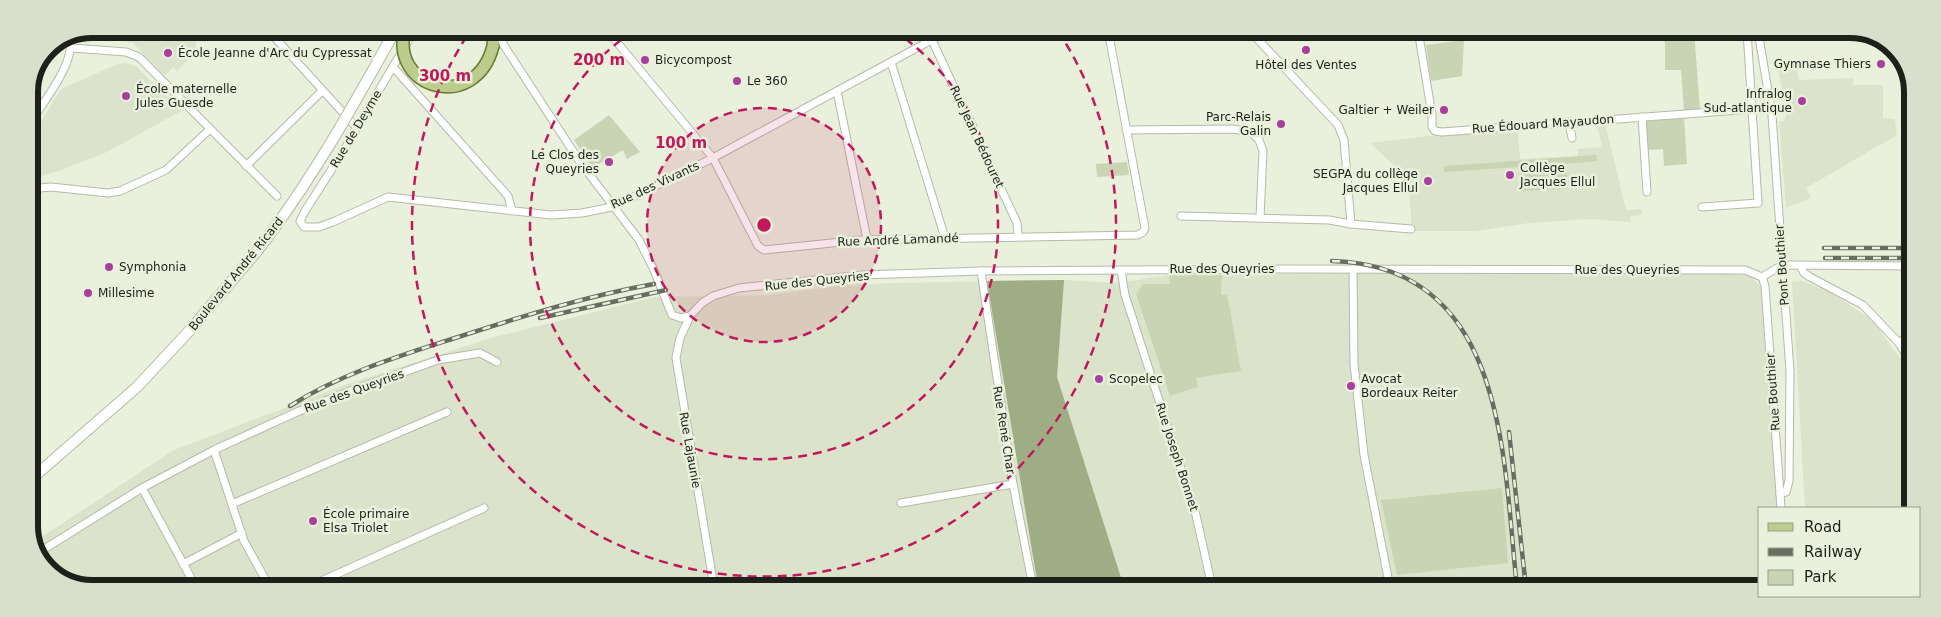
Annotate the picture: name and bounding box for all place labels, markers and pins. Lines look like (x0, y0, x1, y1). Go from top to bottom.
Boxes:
marker: Hôtel des Ventes (1300, 44, 1312, 56)
place label: École Jeanne d'Arc du Cypressat (178, 45, 372, 60)
marker: École Jeanne d'Arc du Cypressat (162, 47, 174, 59)
place label: Bicycompost (655, 53, 732, 67)
marker: Bicycompost (639, 54, 651, 66)
place label: Gymnase Thiers (1774, 57, 1871, 71)
place label: Hôtel des Ventes (1255, 58, 1357, 72)
marker: Gymnase Thiers (1875, 58, 1887, 70)
place label: Le 360 (747, 74, 788, 88)
marker: Le 360 (731, 75, 743, 87)
place label: École maternelle Jules Guesde (135, 81, 237, 110)
place label: Infralog Sud-atlantique (1704, 87, 1792, 115)
marker: École maternelle Jules Guesde (120, 90, 132, 102)
marker: Infralog Sud-atlantique (1796, 95, 1808, 107)
place label: Galtier + Weiler (1338, 103, 1434, 117)
marker: Galtier + Weiler (1438, 104, 1450, 116)
place label: Parc-Relais Galin (1206, 110, 1271, 138)
marker: Parc-Relais Galin (1275, 118, 1287, 130)
place label: Le Clos des Queyries (531, 148, 599, 176)
marker: Le Clos des Queyries (603, 156, 615, 168)
place label: Collège Jacques Ellul (1519, 161, 1595, 189)
place label: SEGPA du collège Jacques Ellul (1313, 167, 1418, 195)
marker: Collège Jacques Ellul (1504, 169, 1516, 181)
marker: SEGPA du collège Jacques Ellul (1422, 175, 1434, 187)
centre of rings (755, 216, 773, 234)
place label: Symphonia (119, 260, 186, 274)
marker: Symphonia (103, 261, 115, 273)
place label: Millesime (98, 286, 154, 300)
marker: Millesime (82, 287, 94, 299)
place label: Scopelec (1109, 372, 1163, 386)
place label: Avocat Bordeaux Reiter (1361, 372, 1458, 400)
marker: Scopelec (1093, 373, 1105, 385)
marker: Avocat Bordeaux Reiter (1345, 380, 1357, 392)
place label: École primaire Elsa Triolet (323, 506, 409, 535)
marker: École primaire Elsa Triolet (307, 515, 319, 527)

